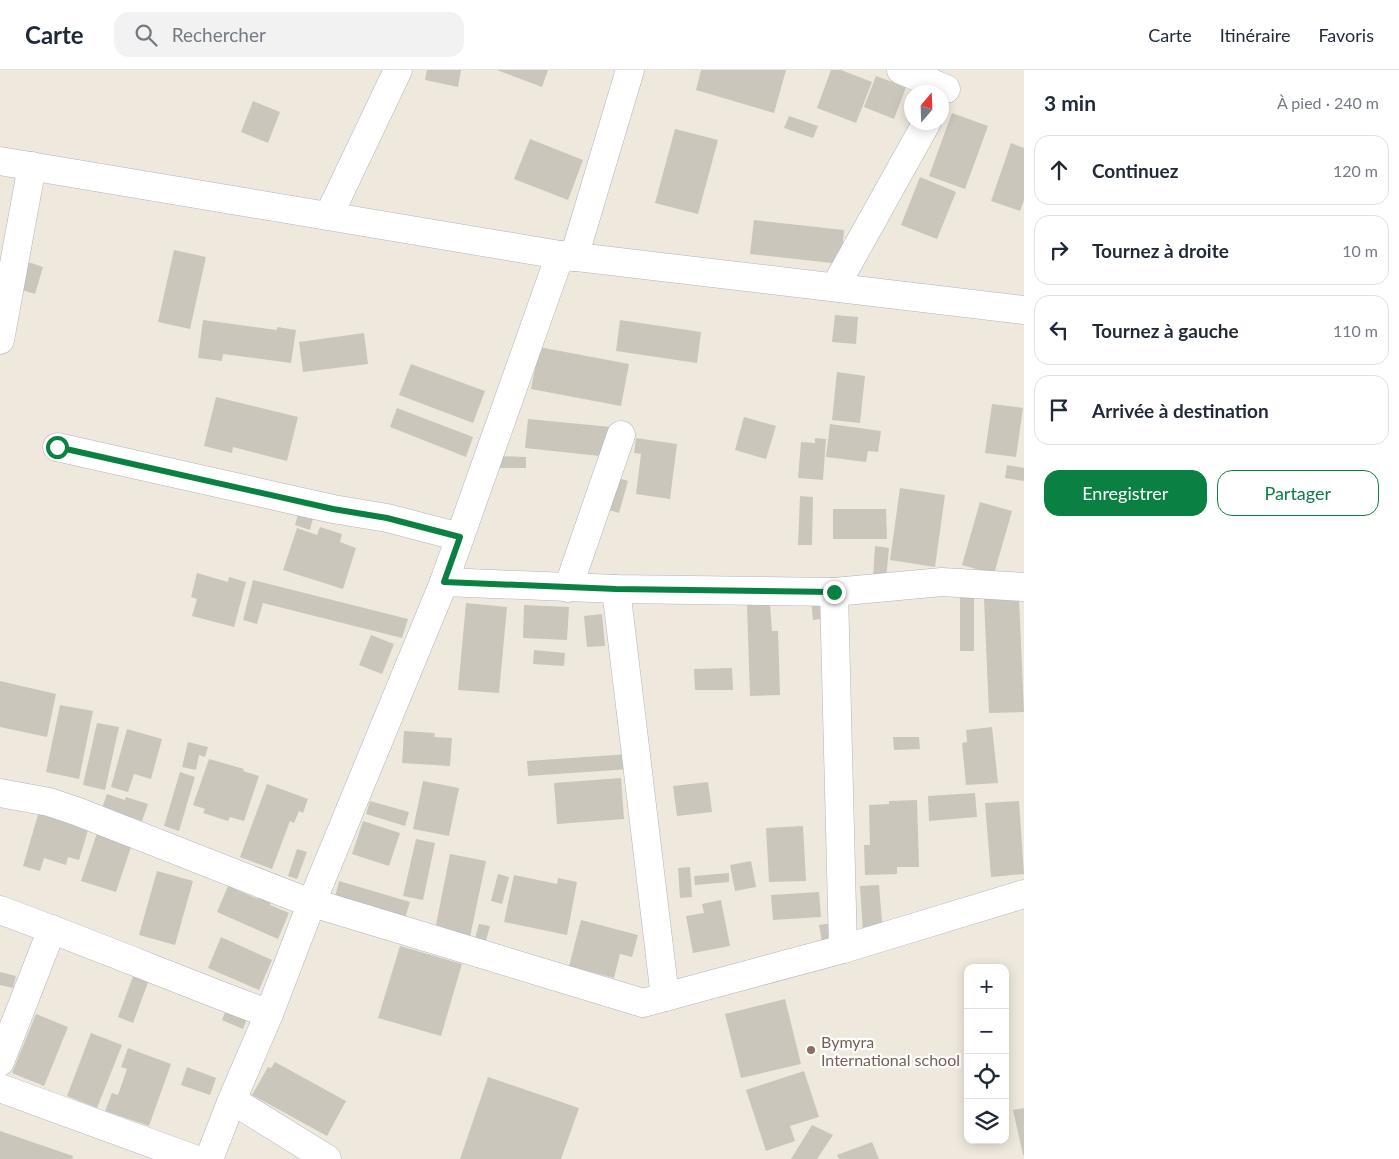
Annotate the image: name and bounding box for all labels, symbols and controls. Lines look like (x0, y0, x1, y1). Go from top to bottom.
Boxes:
search box (114, 12, 464, 57)
text: Carte (25, 20, 84, 49)
icon: search (132, 21, 160, 49)
text: Rechercher (172, 23, 266, 46)
text: Carte (1148, 24, 1192, 46)
text: Itinéraire (1220, 24, 1290, 46)
text: Favoris (1318, 24, 1374, 46)
north arrow (904, 85, 949, 130)
text: 3 min (1044, 90, 1096, 115)
text: À pied · 240 m (1277, 93, 1379, 112)
icon: ahead (1045, 156, 1073, 184)
text: Continuez (1092, 159, 1178, 182)
text: 120 m (1333, 161, 1378, 180)
icon: right (1045, 236, 1073, 264)
text: Tournez à droite (1092, 239, 1229, 262)
text: 10 m (1342, 241, 1378, 260)
icon: left (1045, 316, 1073, 344)
text: Tournez à gauche (1092, 319, 1239, 342)
text: 110 m (1333, 321, 1378, 340)
icon: arrive (1045, 396, 1073, 424)
text: Arrivée à destination (1092, 399, 1269, 422)
route start (46, 436, 69, 459)
button: Enregistrer (1044, 470, 1207, 516)
button: Partager (1217, 470, 1379, 516)
route end (823, 581, 846, 604)
map controls (964, 964, 1009, 1144)
button: + (964, 964, 1009, 1009)
button: − (964, 1009, 1009, 1054)
place label: Bymyra International school (821, 1032, 960, 1069)
marker: Bymyra International school (805, 1044, 817, 1056)
button: locate (964, 1054, 1009, 1099)
button: layers (964, 1099, 1009, 1144)

